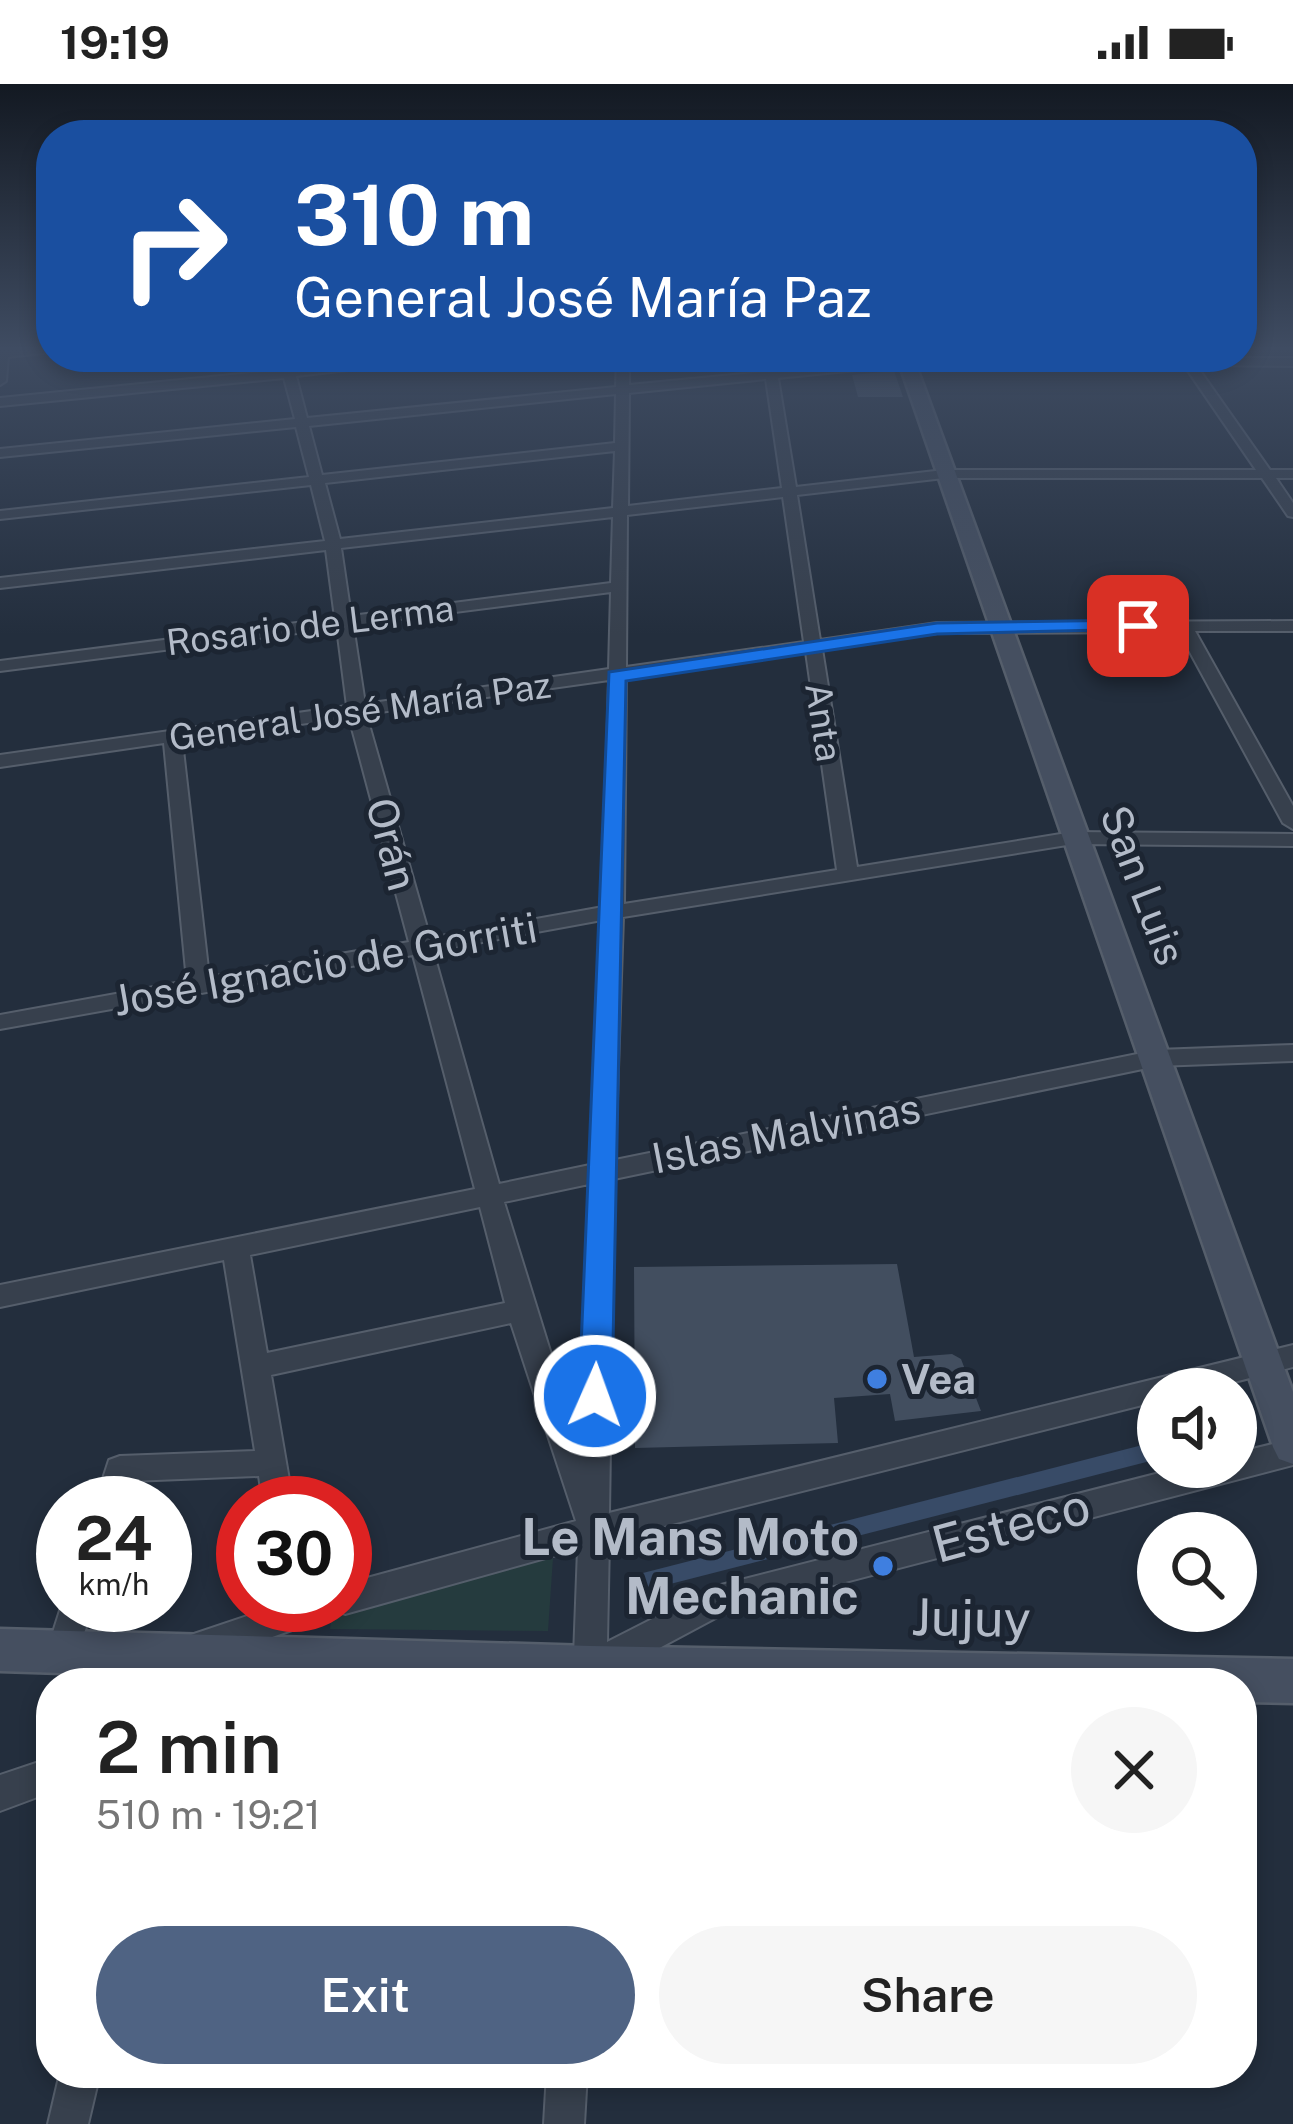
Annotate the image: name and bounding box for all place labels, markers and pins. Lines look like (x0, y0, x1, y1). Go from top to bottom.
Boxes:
pin (1087, 575, 1189, 677)
place label: Vea (901, 1354, 976, 1403)
marker: Vea (864, 1366, 890, 1392)
place label: Le Mans Moto Mechanic (521, 1507, 859, 1625)
marker: Le Mans Moto Mechanic (870, 1553, 896, 1579)

